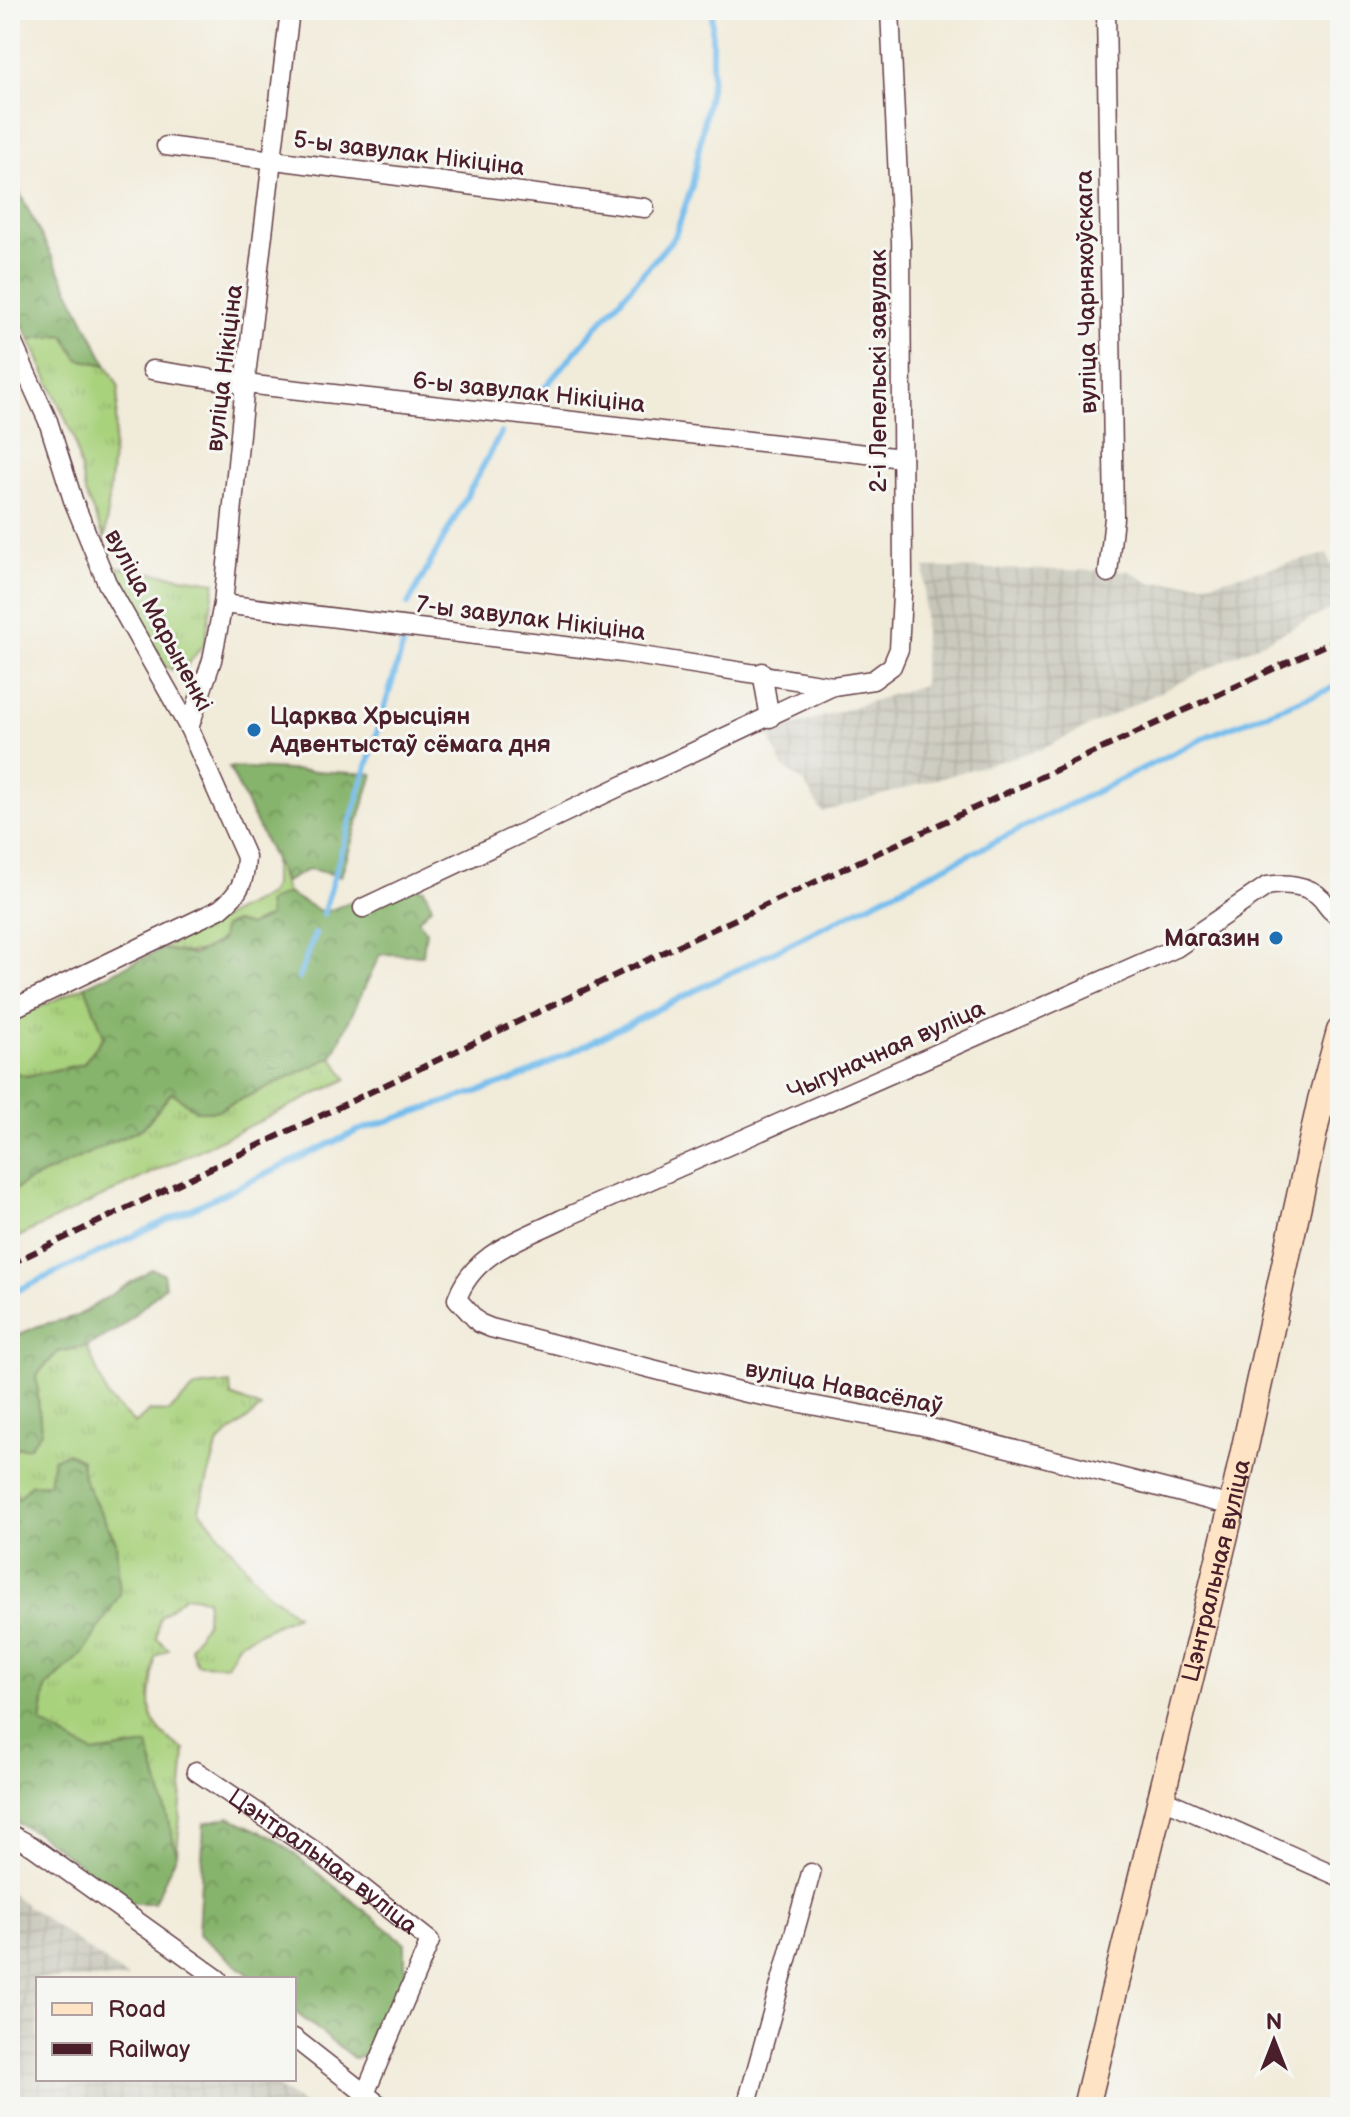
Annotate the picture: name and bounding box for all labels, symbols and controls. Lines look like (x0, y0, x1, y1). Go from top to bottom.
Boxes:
street label: 5-ы завулак Нікіціна (292, 125, 526, 182)
street label: вуліца Чарняхоўскага (1070, 170, 1103, 414)
street label: 2-і Лепельскі завулак (864, 249, 893, 493)
street label: вуліца Нікіціна (200, 283, 249, 453)
street label: 6-ы завулак Нікіціна (411, 366, 647, 419)
street label: вуліца Марыненкі (98, 524, 219, 716)
street label: 7-ы завулак Нікіціна (415, 590, 647, 647)
place label: Царква Хрысціян Адвентыстаў сёмага дня (269, 702, 551, 759)
marker: Царква Хрысціян Адвентыстаў сёмага дня (245, 721, 263, 739)
place label: Магазин (1164, 924, 1260, 953)
marker: Магазин (1267, 929, 1285, 947)
street label: Чыгуначная вуліца (783, 994, 989, 1107)
street label: вуліца Навасёлаў (743, 1354, 945, 1421)
street label: Цэнтральная вуліца (1176, 1457, 1257, 1685)
street label: Цэнтральная вуліца (222, 1783, 423, 1941)
legend (36, 1977, 296, 2081)
text: Road (108, 1995, 166, 2024)
north arrow (1234, 2001, 1314, 2081)
text: N (1266, 2009, 1282, 2036)
text: Railway (108, 2035, 190, 2064)

